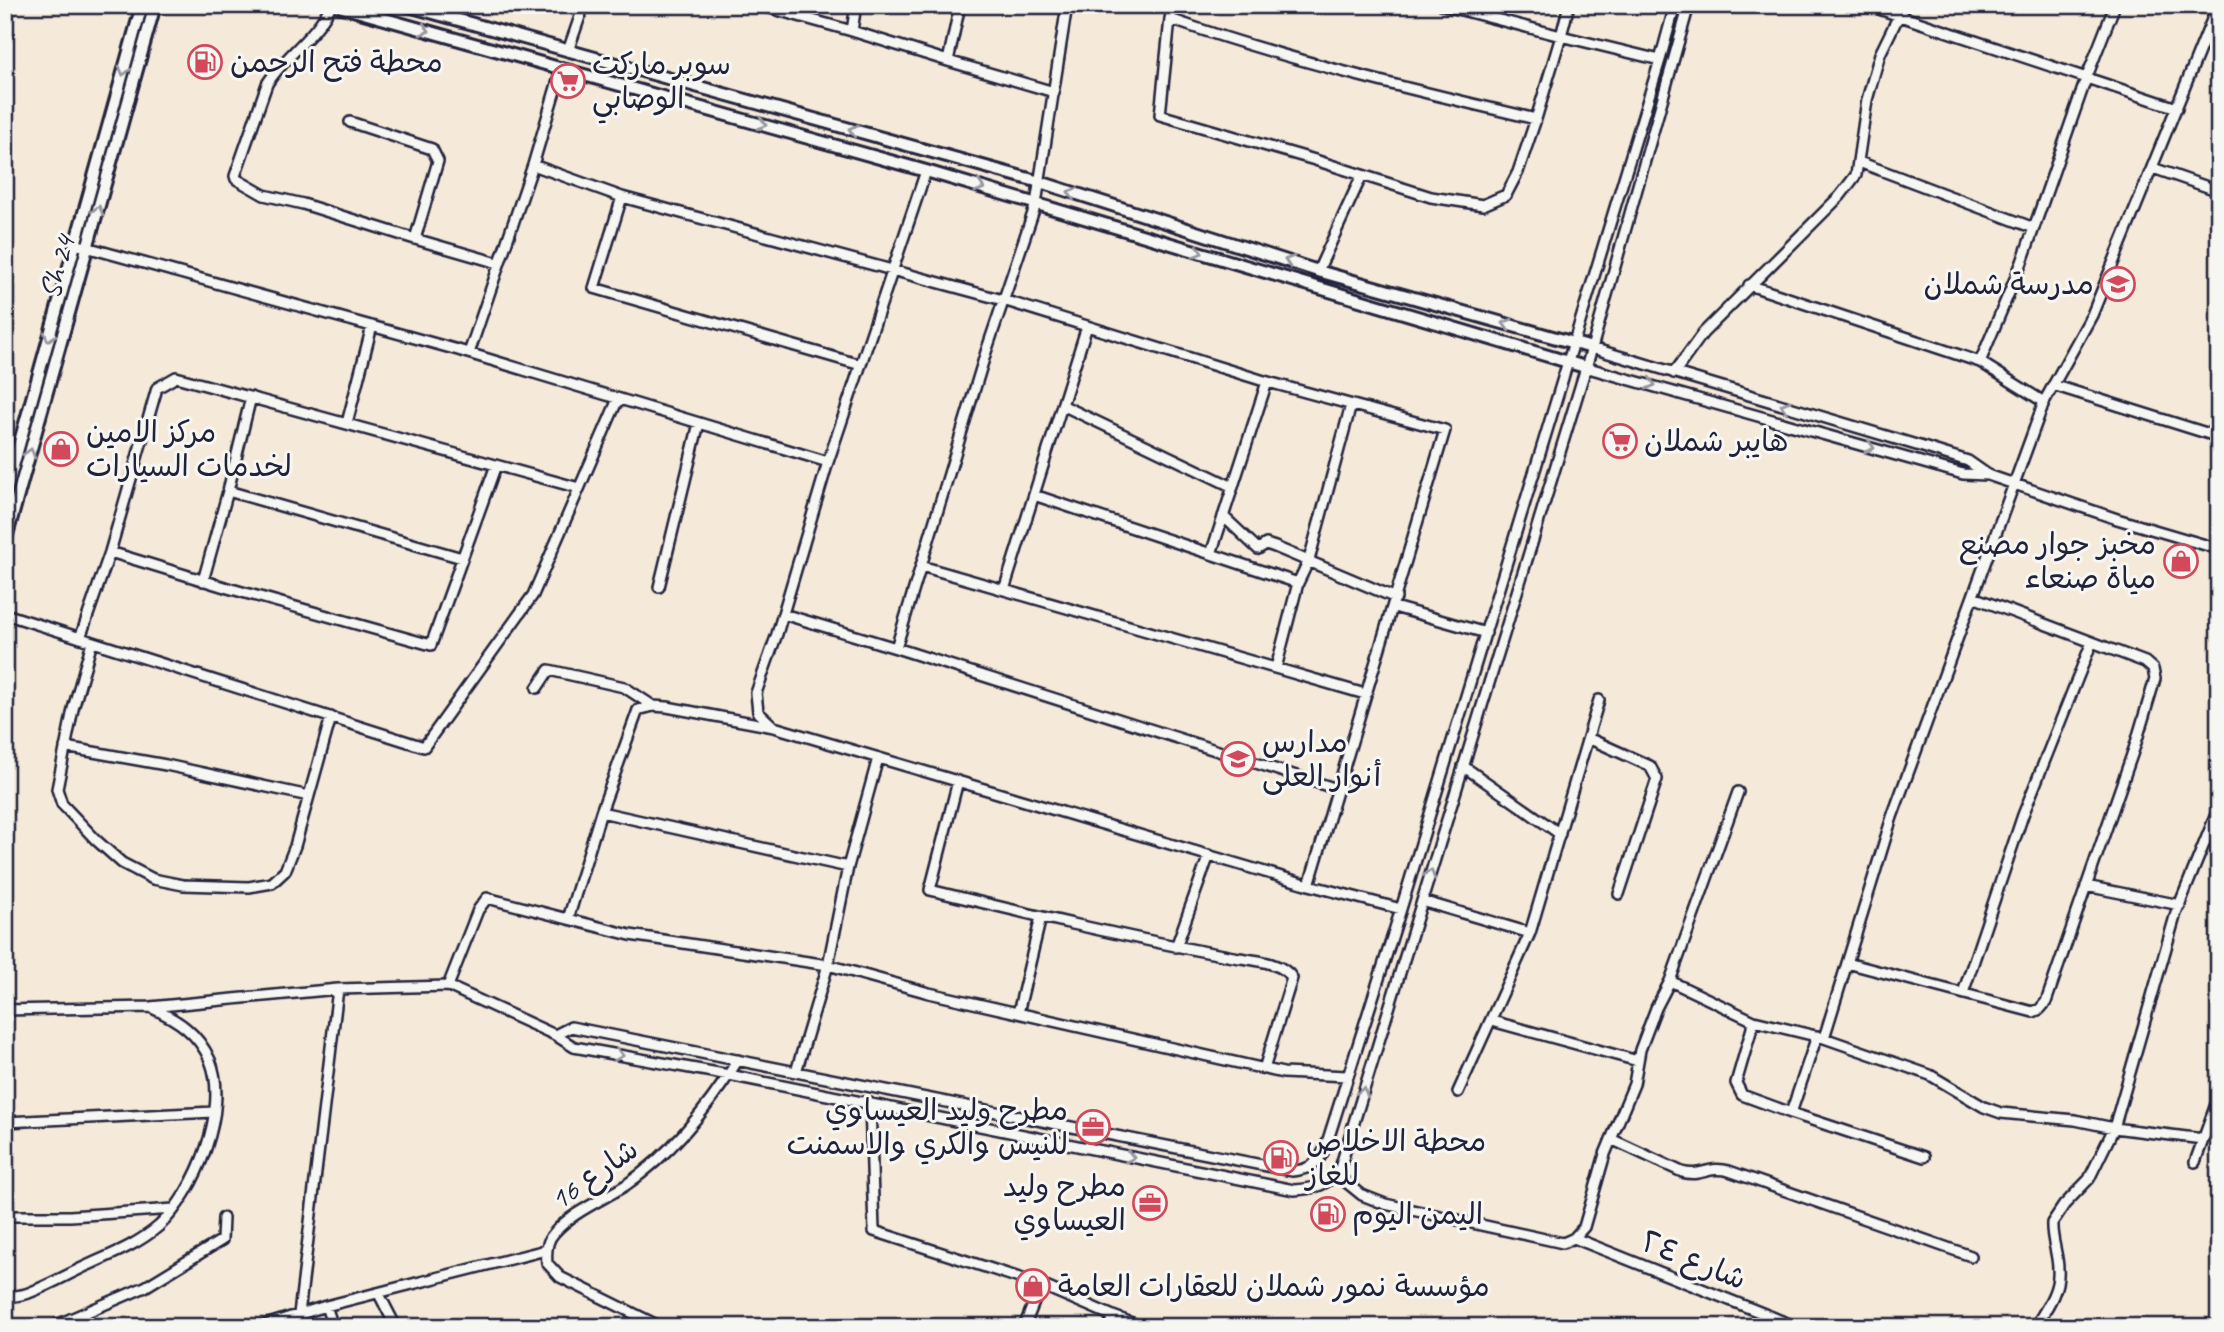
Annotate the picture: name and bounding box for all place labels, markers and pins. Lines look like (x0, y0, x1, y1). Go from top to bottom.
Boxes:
fuel station icon: محطة فتح الرحمن (186, 43, 224, 81)
place label: محطة فتح الرحمن (230, 43, 443, 82)
place label: سوبر ماركت الوصابي (592, 45, 731, 124)
supermarket icon: سوبر ماركت الوصابي (549, 62, 587, 100)
place label: مدرسة شملان (1924, 265, 2094, 303)
school or university icon: مدرسة شملان (2099, 265, 2137, 303)
place label: مركز الامين لخدمات السيارات (86, 413, 292, 485)
supermarket icon: هايبر شملان (1601, 422, 1639, 460)
place label: هايبر شملان (1644, 422, 1789, 460)
shop icon: مركز الامين لخدمات السيارات (42, 430, 80, 468)
place label: مخبز جوار مصنع مياة صنعاء (1959, 525, 2156, 597)
shop icon: مخبز جوار مصنع مياة صنعاء (2162, 542, 2200, 580)
place label: مدارس أنوار العلى (1262, 723, 1381, 795)
school or university icon: مدارس أنوار العلى (1219, 740, 1257, 778)
place label: مطرح وليد العيساوي للنيس والكري والاسمنت (786, 1091, 1068, 1165)
office icon: مطرح وليد العيساوي للنيس والكري والاسمنت (1074, 1108, 1112, 1146)
place label: محطة الاخلاص للغاز (1303, 1122, 1486, 1194)
fuel station icon: محطة الاخلاص للغاز (1262, 1139, 1300, 1177)
place label: مطرح وليد العيساوي (1003, 1167, 1126, 1241)
office icon: مطرح وليد العيساوي (1131, 1184, 1169, 1222)
fuel station icon: اليمن اليوم (1309, 1195, 1347, 1233)
place label: اليمن اليوم (1352, 1195, 1483, 1236)
shop icon: مؤسسة نمور شملان للعقارات العامة (1014, 1267, 1052, 1305)
place label: مؤسسة نمور شملان للعقارات العامة (1058, 1267, 1490, 1305)

